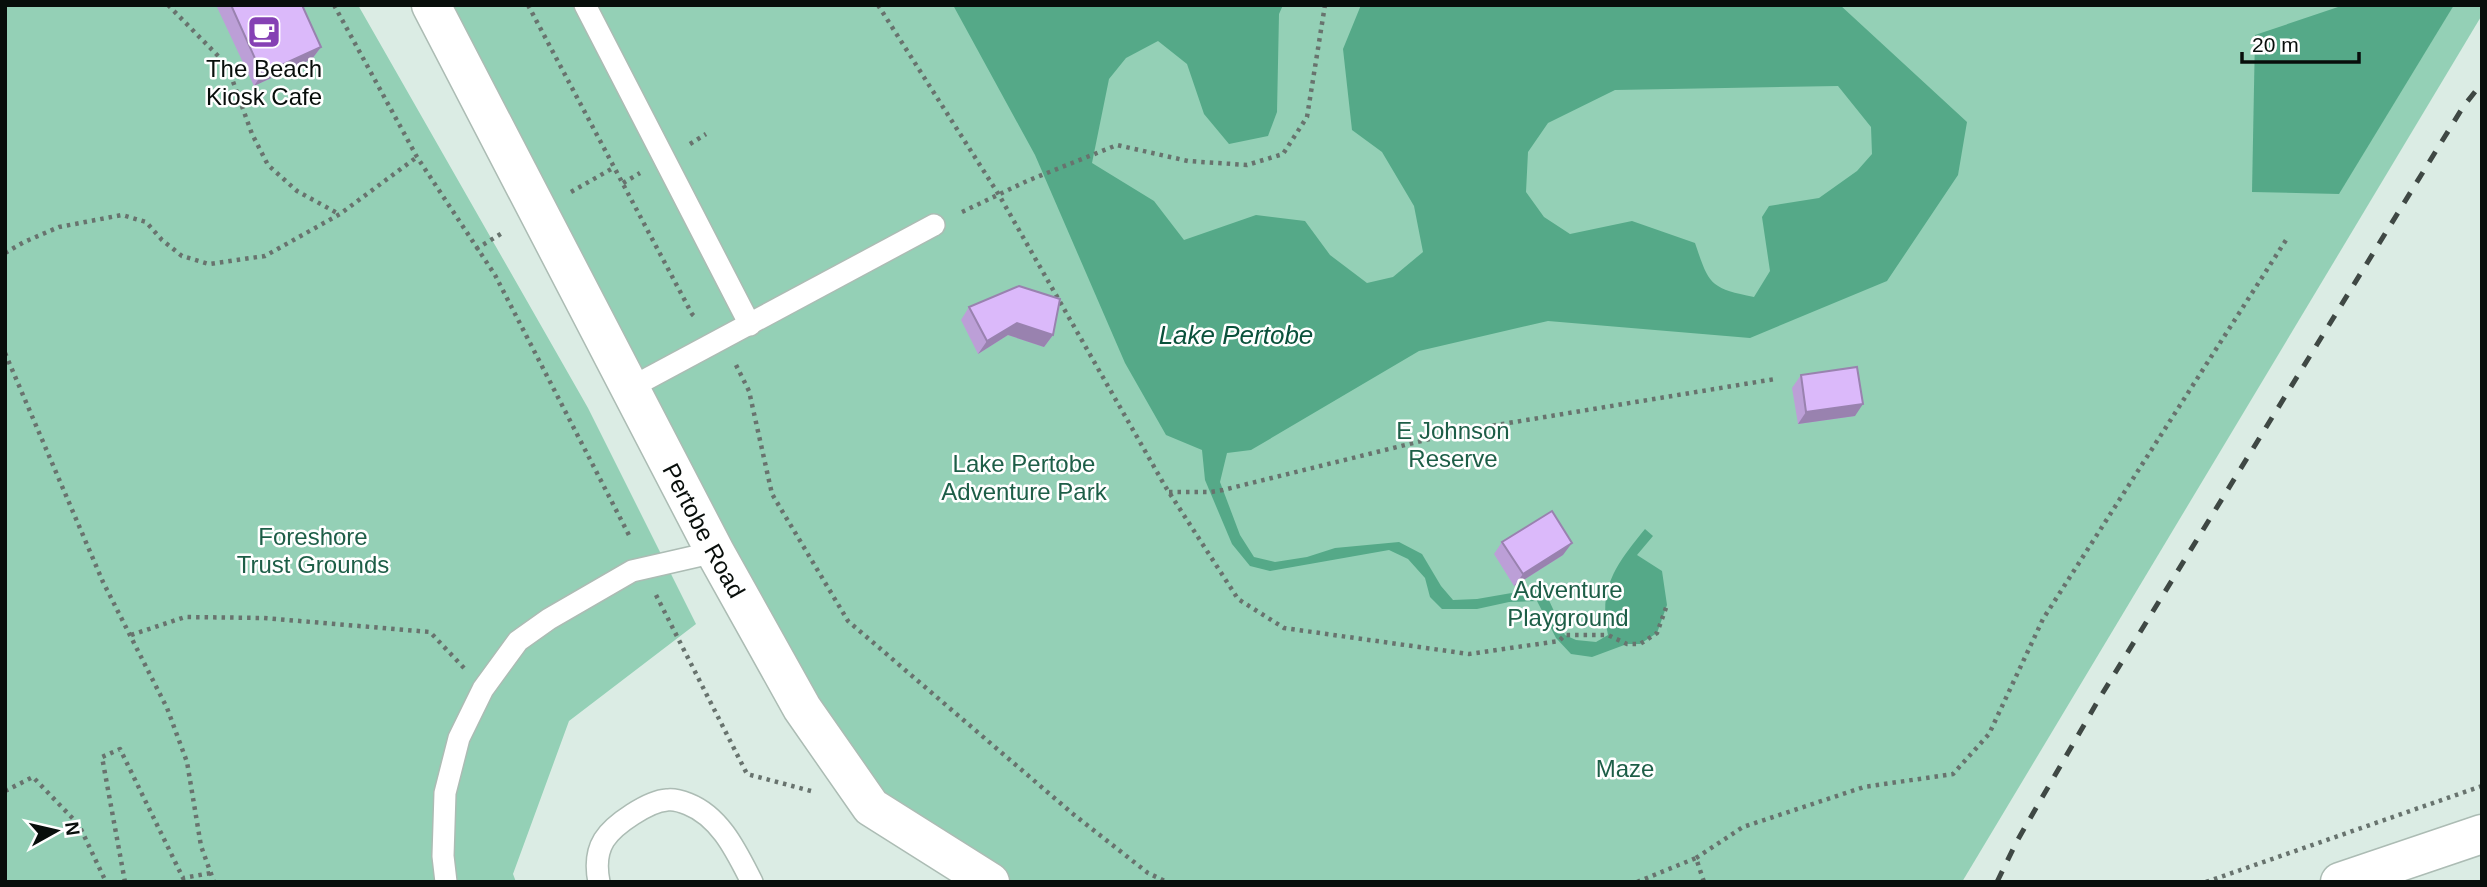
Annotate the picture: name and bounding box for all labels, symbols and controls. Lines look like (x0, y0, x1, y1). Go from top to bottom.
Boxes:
cafe icon: The Beach Kiosk Cafe (245, 13, 283, 51)
scale bar (2242, 21, 2359, 65)
text: 20 m (2252, 33, 2299, 56)
place label: The Beach Kiosk Cafe (206, 55, 322, 110)
water label: Lake Pertobe (1159, 320, 1313, 350)
park label: E Johnson Reserve (1396, 417, 1510, 472)
park label: Lake Pertobe Adventure Park (941, 450, 1108, 505)
street label: Pertobe Road (658, 458, 751, 602)
park label: Foreshore Trust Grounds (237, 523, 389, 578)
park label: Adventure Playground (1507, 576, 1629, 631)
park label: Maze (1596, 755, 1654, 782)
north arrow (21, 796, 91, 866)
text: N (61, 820, 84, 837)

